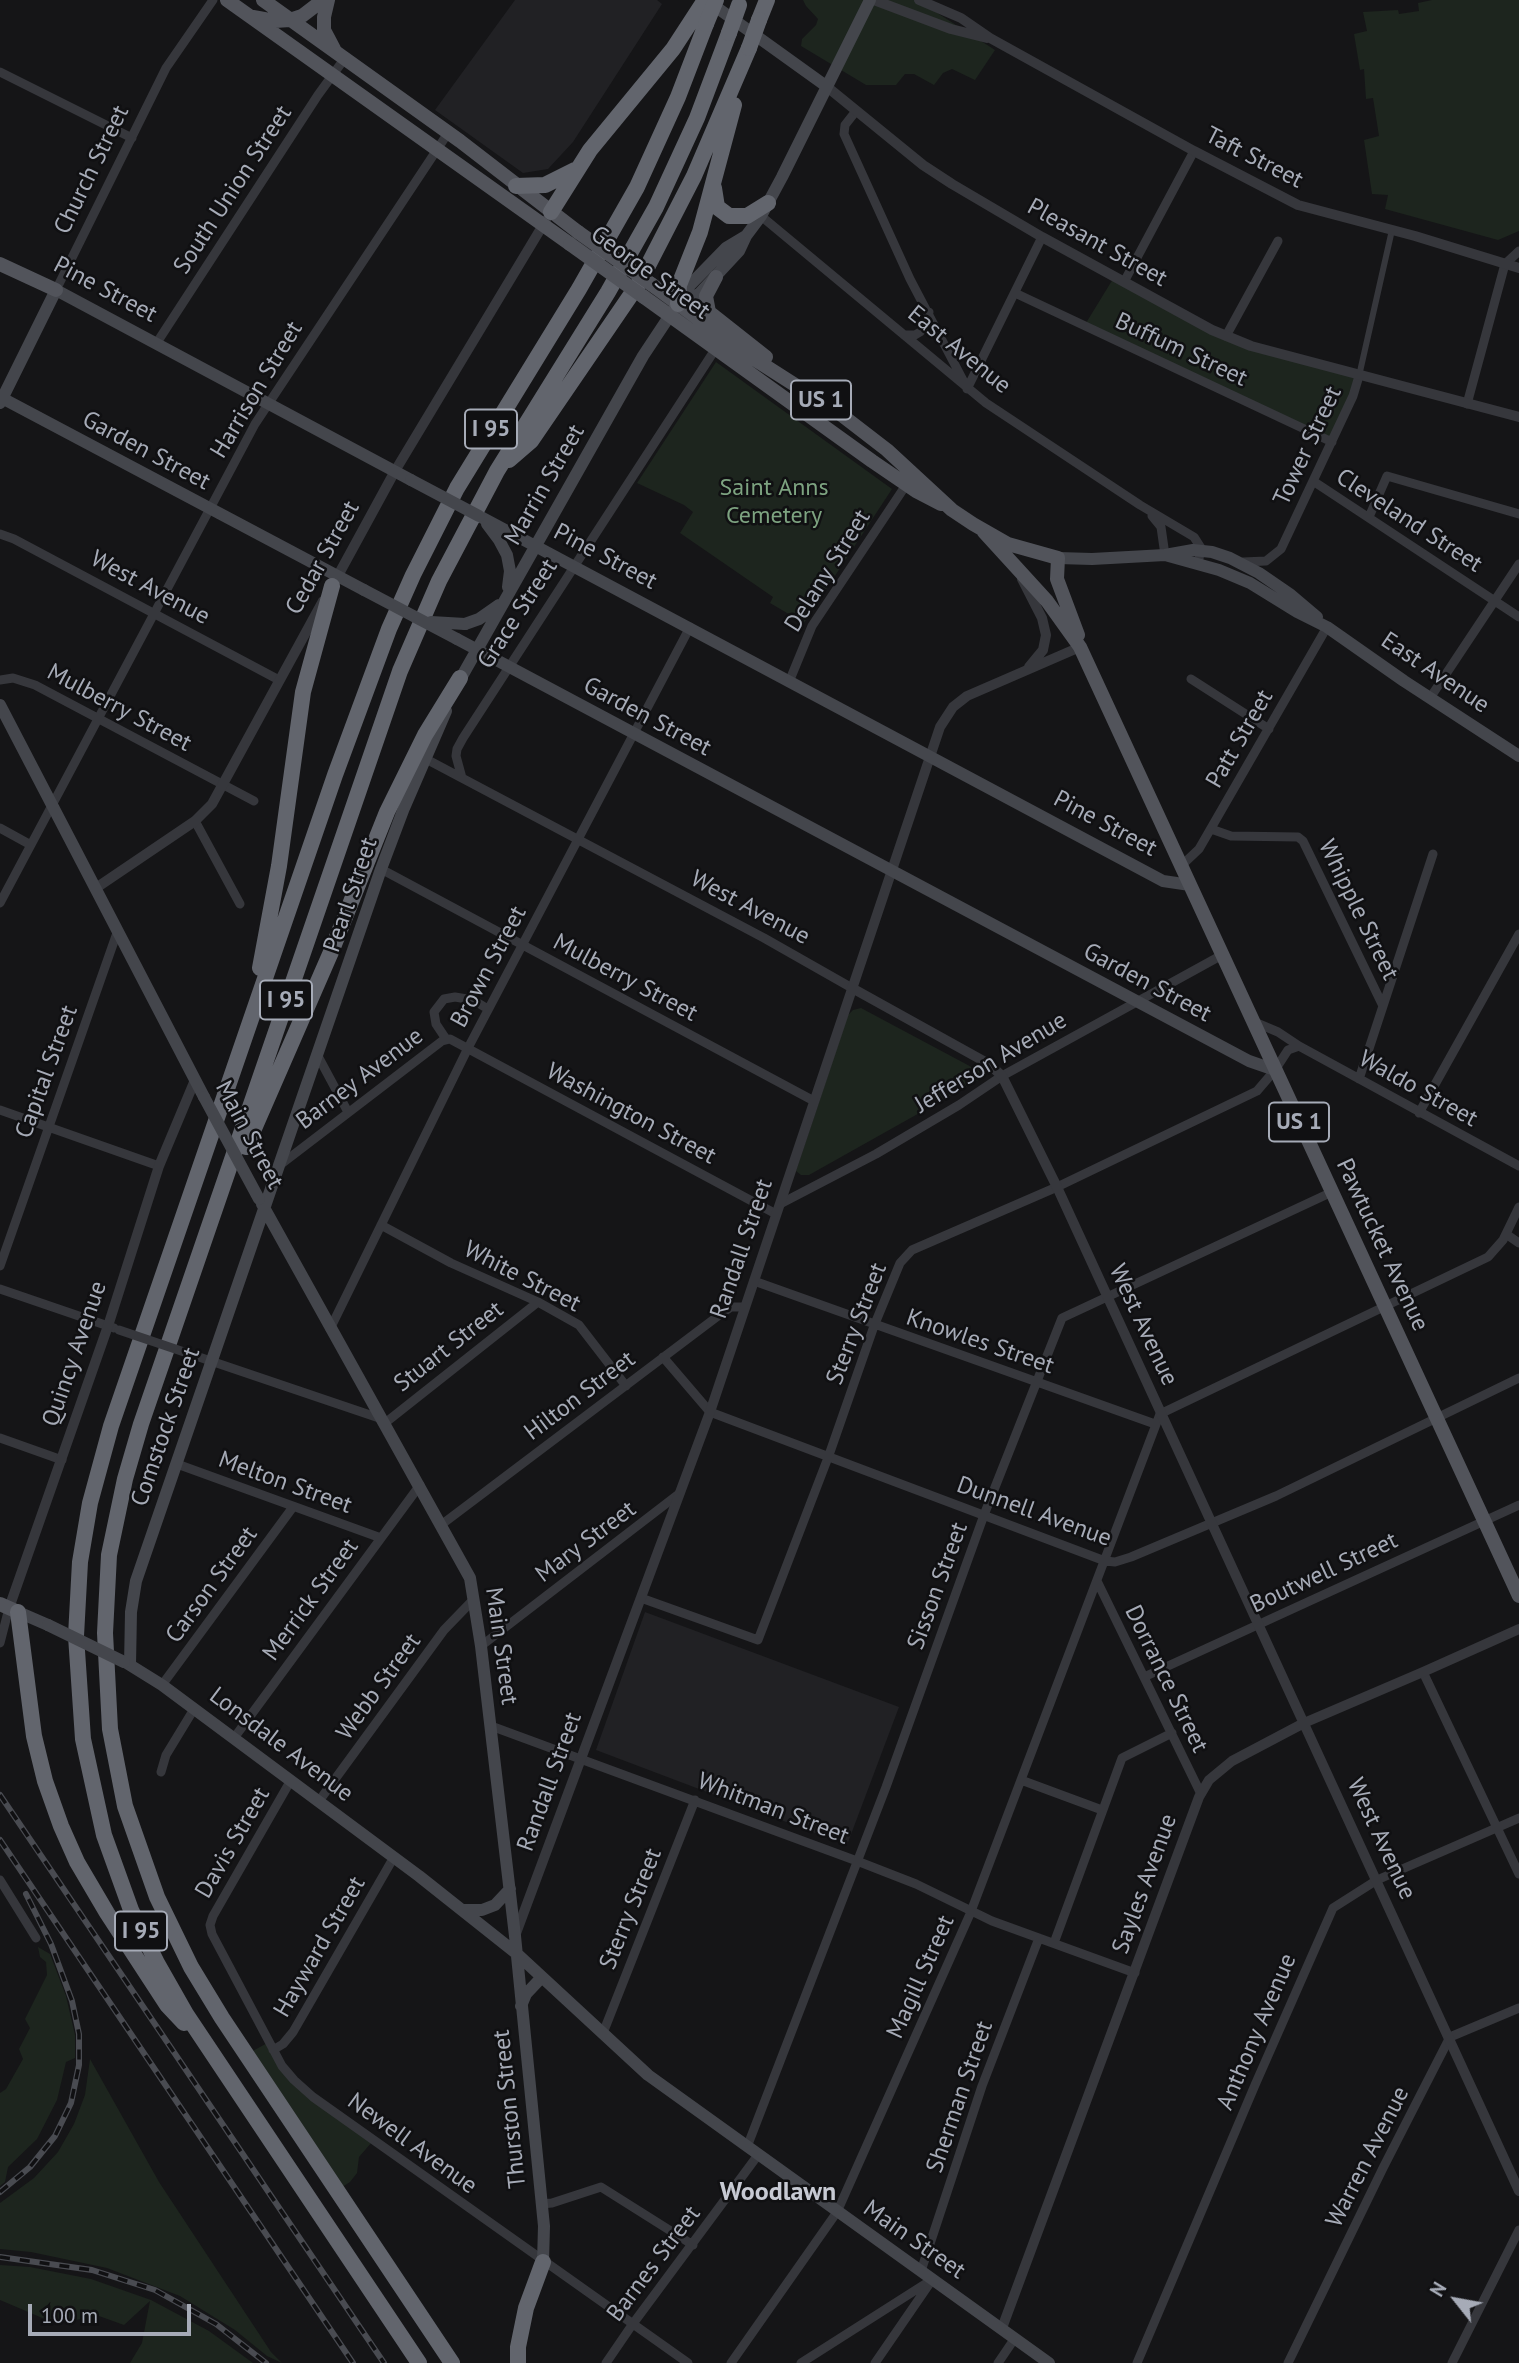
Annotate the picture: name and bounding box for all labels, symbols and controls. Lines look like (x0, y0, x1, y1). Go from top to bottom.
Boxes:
street label: South Union Street (168, 100, 298, 280)
street label: Church Street (48, 101, 136, 239)
street label: Taft Street (1200, 121, 1308, 195)
street label: Pleasant Street (1022, 193, 1172, 293)
street label: George Street (585, 220, 715, 326)
street label: Pine Street (48, 251, 162, 329)
street label: East Avenue (902, 300, 1016, 400)
street label: Buffum Street (1110, 307, 1252, 393)
street label: Harrison Street (205, 316, 309, 464)
road number: US 1 (791, 380, 851, 420)
street label: Tower Street (1268, 382, 1348, 510)
street label: Garden Street (77, 405, 215, 497)
road number: I 95 (465, 410, 517, 448)
street label: Marrin Street (499, 420, 591, 550)
street label: Cleveland Street (1330, 463, 1488, 579)
park label: Saint Anns Cemetery (719, 474, 829, 530)
street label: Cedar Street (280, 496, 366, 620)
street label: Delany Street (779, 505, 877, 637)
street label: Pine Street (548, 518, 662, 596)
street label: West Avenue (86, 545, 214, 631)
street label: Grace Street (472, 554, 564, 674)
street label: East Avenue (1375, 626, 1495, 720)
street label: Mulberry Street (42, 658, 196, 758)
street label: Garden Street (578, 671, 716, 763)
street label: Patt Street (1200, 685, 1280, 793)
street label: Pine Street (1048, 785, 1162, 863)
street label: Pearl Street (318, 834, 384, 956)
street label: Whipple Street (1312, 835, 1404, 985)
street label: West Avenue (686, 865, 814, 951)
street label: Brown Street (445, 901, 533, 1033)
street label: Mulberry Street (548, 928, 702, 1028)
street label: Garden Street (1078, 937, 1216, 1029)
road number: I 95 (260, 981, 312, 1020)
street label: Capital Street (10, 1002, 84, 1142)
street label: Jefferson Avenue (910, 1006, 1072, 1120)
street label: Barney Avenue (291, 1022, 429, 1136)
street label: Waldo Street (1354, 1045, 1482, 1133)
street label: Washington Street (541, 1057, 721, 1171)
street label: Main Street (209, 1076, 289, 1194)
road number: US 1 (1269, 1102, 1329, 1142)
street label: Pawtucket Avenue (1329, 1154, 1435, 1336)
street label: Randall Street (705, 1175, 779, 1323)
street label: White Street (459, 1235, 585, 1319)
street label: Sterry Street (821, 1259, 893, 1389)
street label: West Avenue (1102, 1260, 1184, 1390)
street label: Quincy Avenue (37, 1277, 113, 1431)
street label: Stuart Street (389, 1295, 509, 1399)
street label: Knowles Street (902, 1303, 1058, 1381)
street label: Comstock Street (125, 1344, 207, 1510)
street label: Hilton Street (519, 1345, 641, 1447)
street label: Melton Street (214, 1446, 356, 1520)
street label: Dunnell Avenue (953, 1471, 1115, 1553)
street label: Mary Street (530, 1495, 642, 1589)
street label: Sisson Street (902, 1519, 974, 1653)
street label: Carson Street (160, 1521, 264, 1649)
street label: Boutwell Street (1246, 1526, 1402, 1620)
street label: Merrick Street (257, 1533, 365, 1667)
street label: Main Street (479, 1585, 523, 1707)
street label: Dorrance Street (1118, 1601, 1214, 1757)
street label: Webb Street (331, 1628, 427, 1746)
street label: Lonsdale Avenue (203, 1682, 359, 1808)
street label: Randall Street (512, 1709, 588, 1855)
street label: Whitman Street (693, 1767, 853, 1851)
street label: West Avenue (1340, 1774, 1422, 1904)
street label: Davis Street (190, 1782, 276, 1904)
street label: Sayles Avenue (1106, 1810, 1184, 1958)
street label: Sterry Street (594, 1844, 668, 1974)
street label: Hayward Street (268, 1872, 372, 2022)
street label: Magill Street (881, 1911, 961, 2043)
road number: I 95 (115, 1912, 167, 1950)
street label: Anthony Avenue (1211, 1950, 1303, 2114)
street label: Sherman Street (921, 2017, 999, 2177)
street label: Thurston Street (487, 2028, 533, 2190)
street label: Warren Avenue (1320, 2082, 1416, 2232)
street label: Newell Avenue (342, 2087, 482, 2201)
district label: Woodlawn (720, 2177, 836, 2209)
street label: Main Street (857, 2194, 971, 2286)
street label: Barnes Street (601, 2201, 707, 2327)
north arrow (1421, 2265, 1491, 2335)
text: N (1424, 2278, 1451, 2301)
scale bar (32, 2290, 194, 2334)
text: 100 m (41, 2302, 98, 2329)

